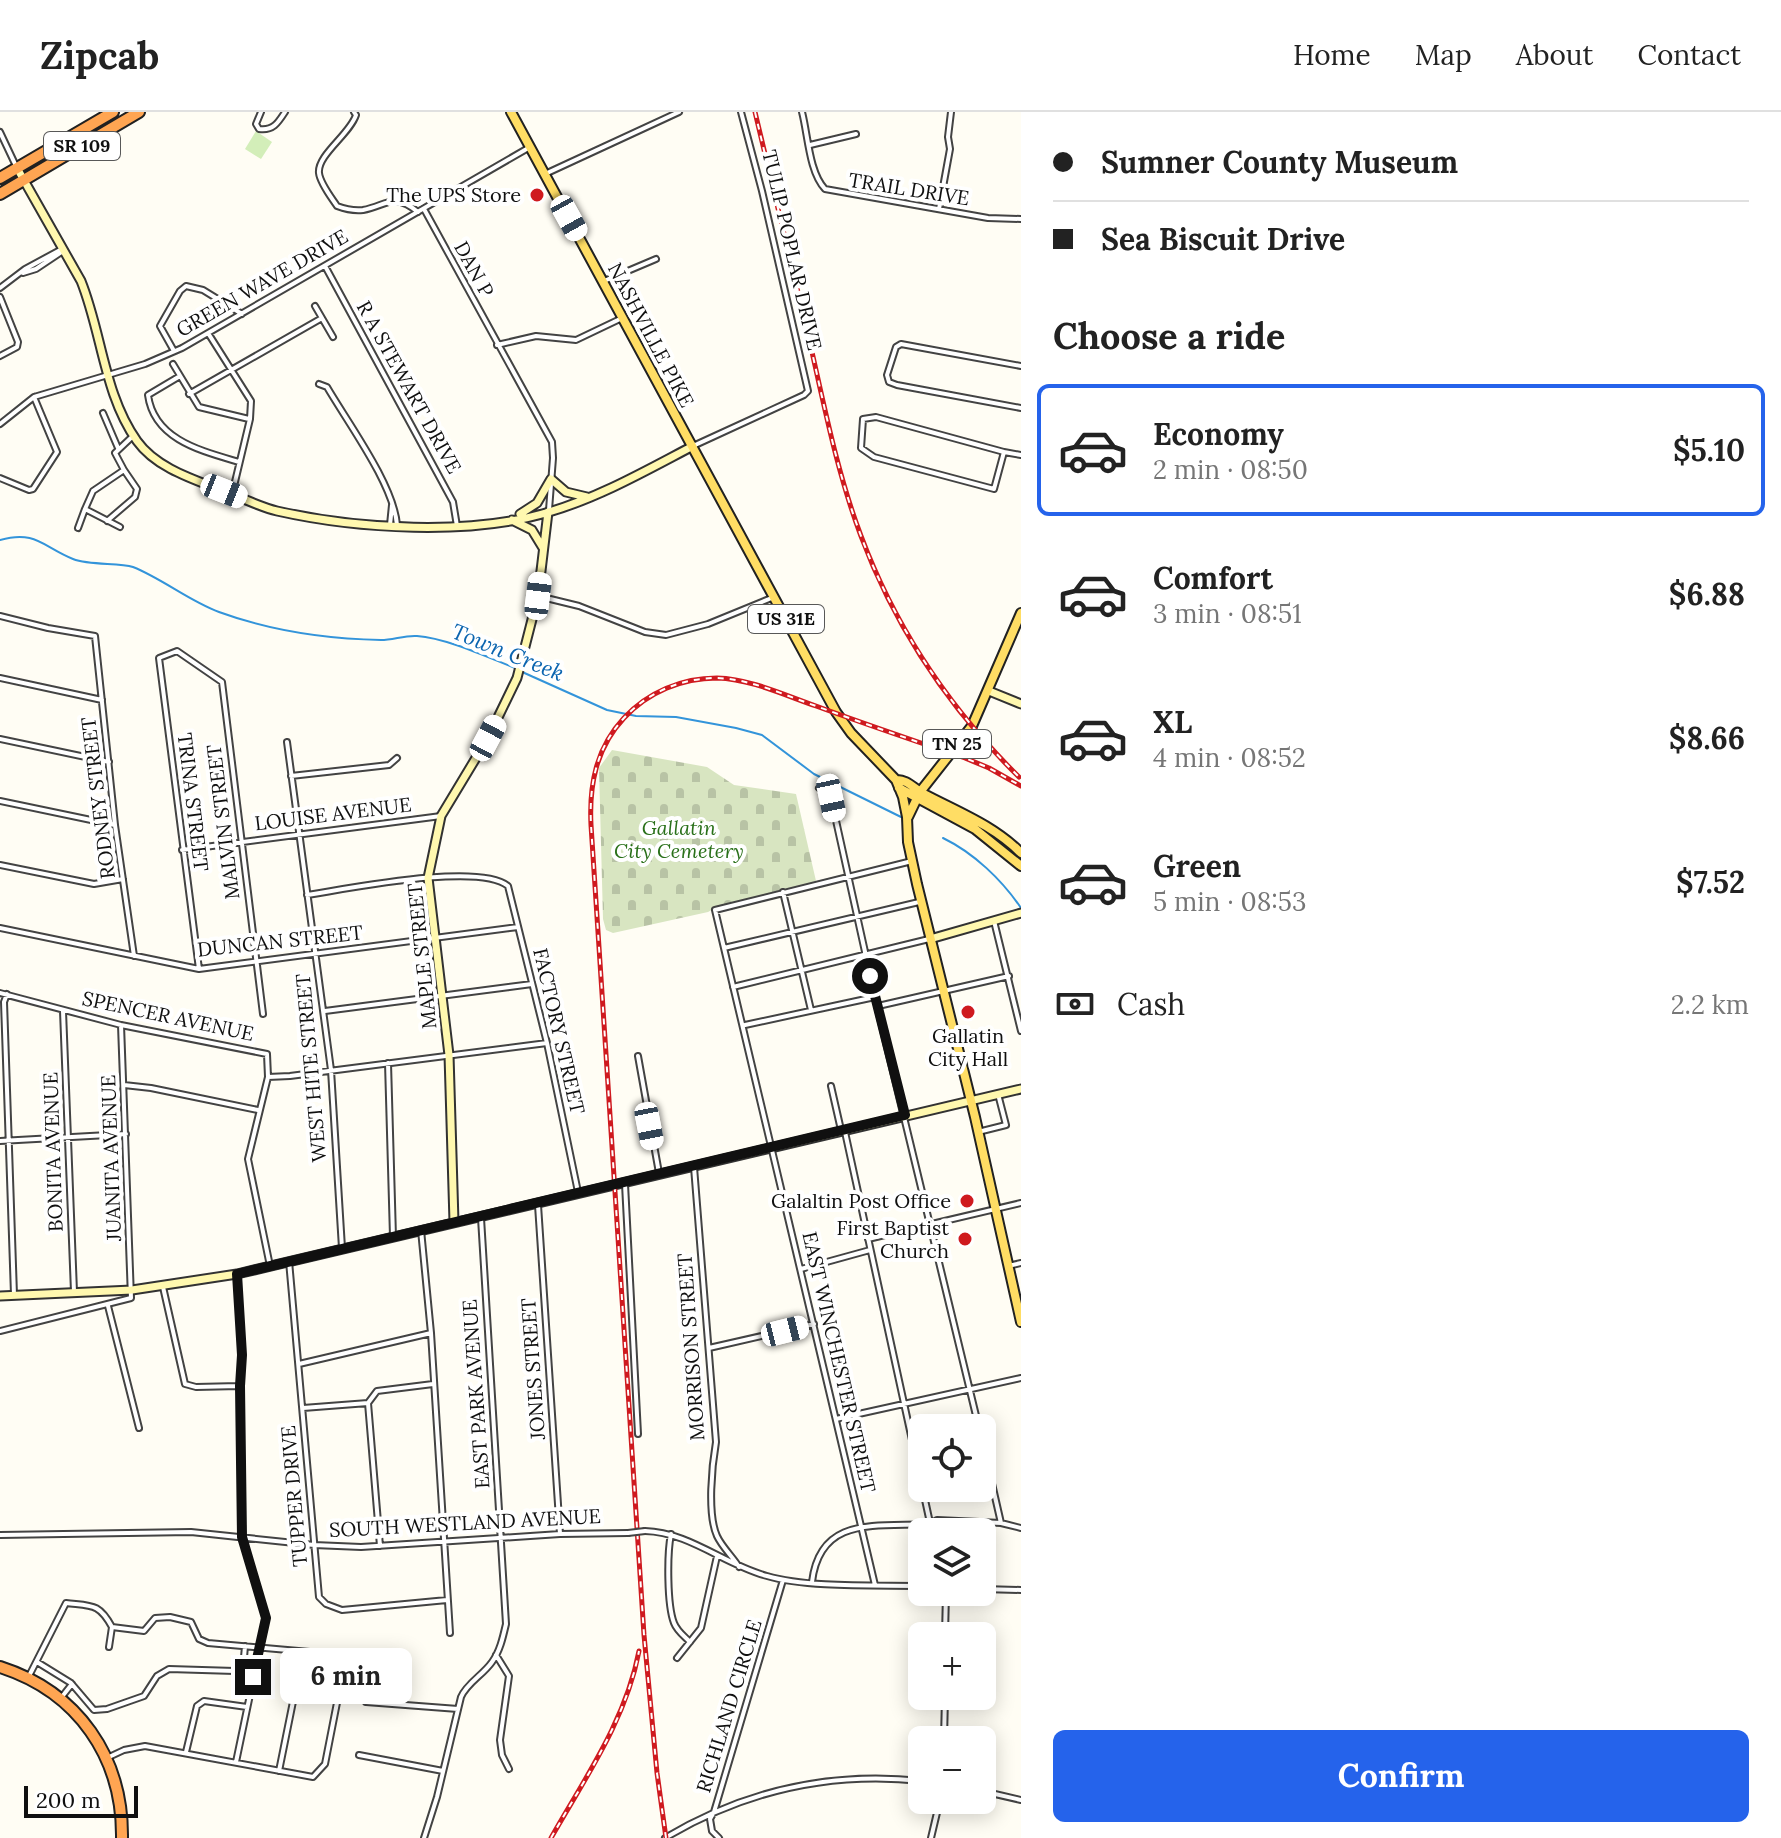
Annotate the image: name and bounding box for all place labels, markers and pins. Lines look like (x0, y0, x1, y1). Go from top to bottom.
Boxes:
place label: The UPS Store (386, 182, 521, 207)
marker: The UPS Store (528, 186, 546, 204)
marker: Gallatin City Hall (959, 1003, 977, 1021)
place label: Gallatin City Hall (928, 1023, 1008, 1071)
place label: Galaltin Post Office (771, 1188, 951, 1213)
marker: Galaltin Post Office (958, 1192, 976, 1210)
place label: First Baptist Church (837, 1215, 949, 1263)
marker: First Baptist Church (956, 1230, 974, 1248)

